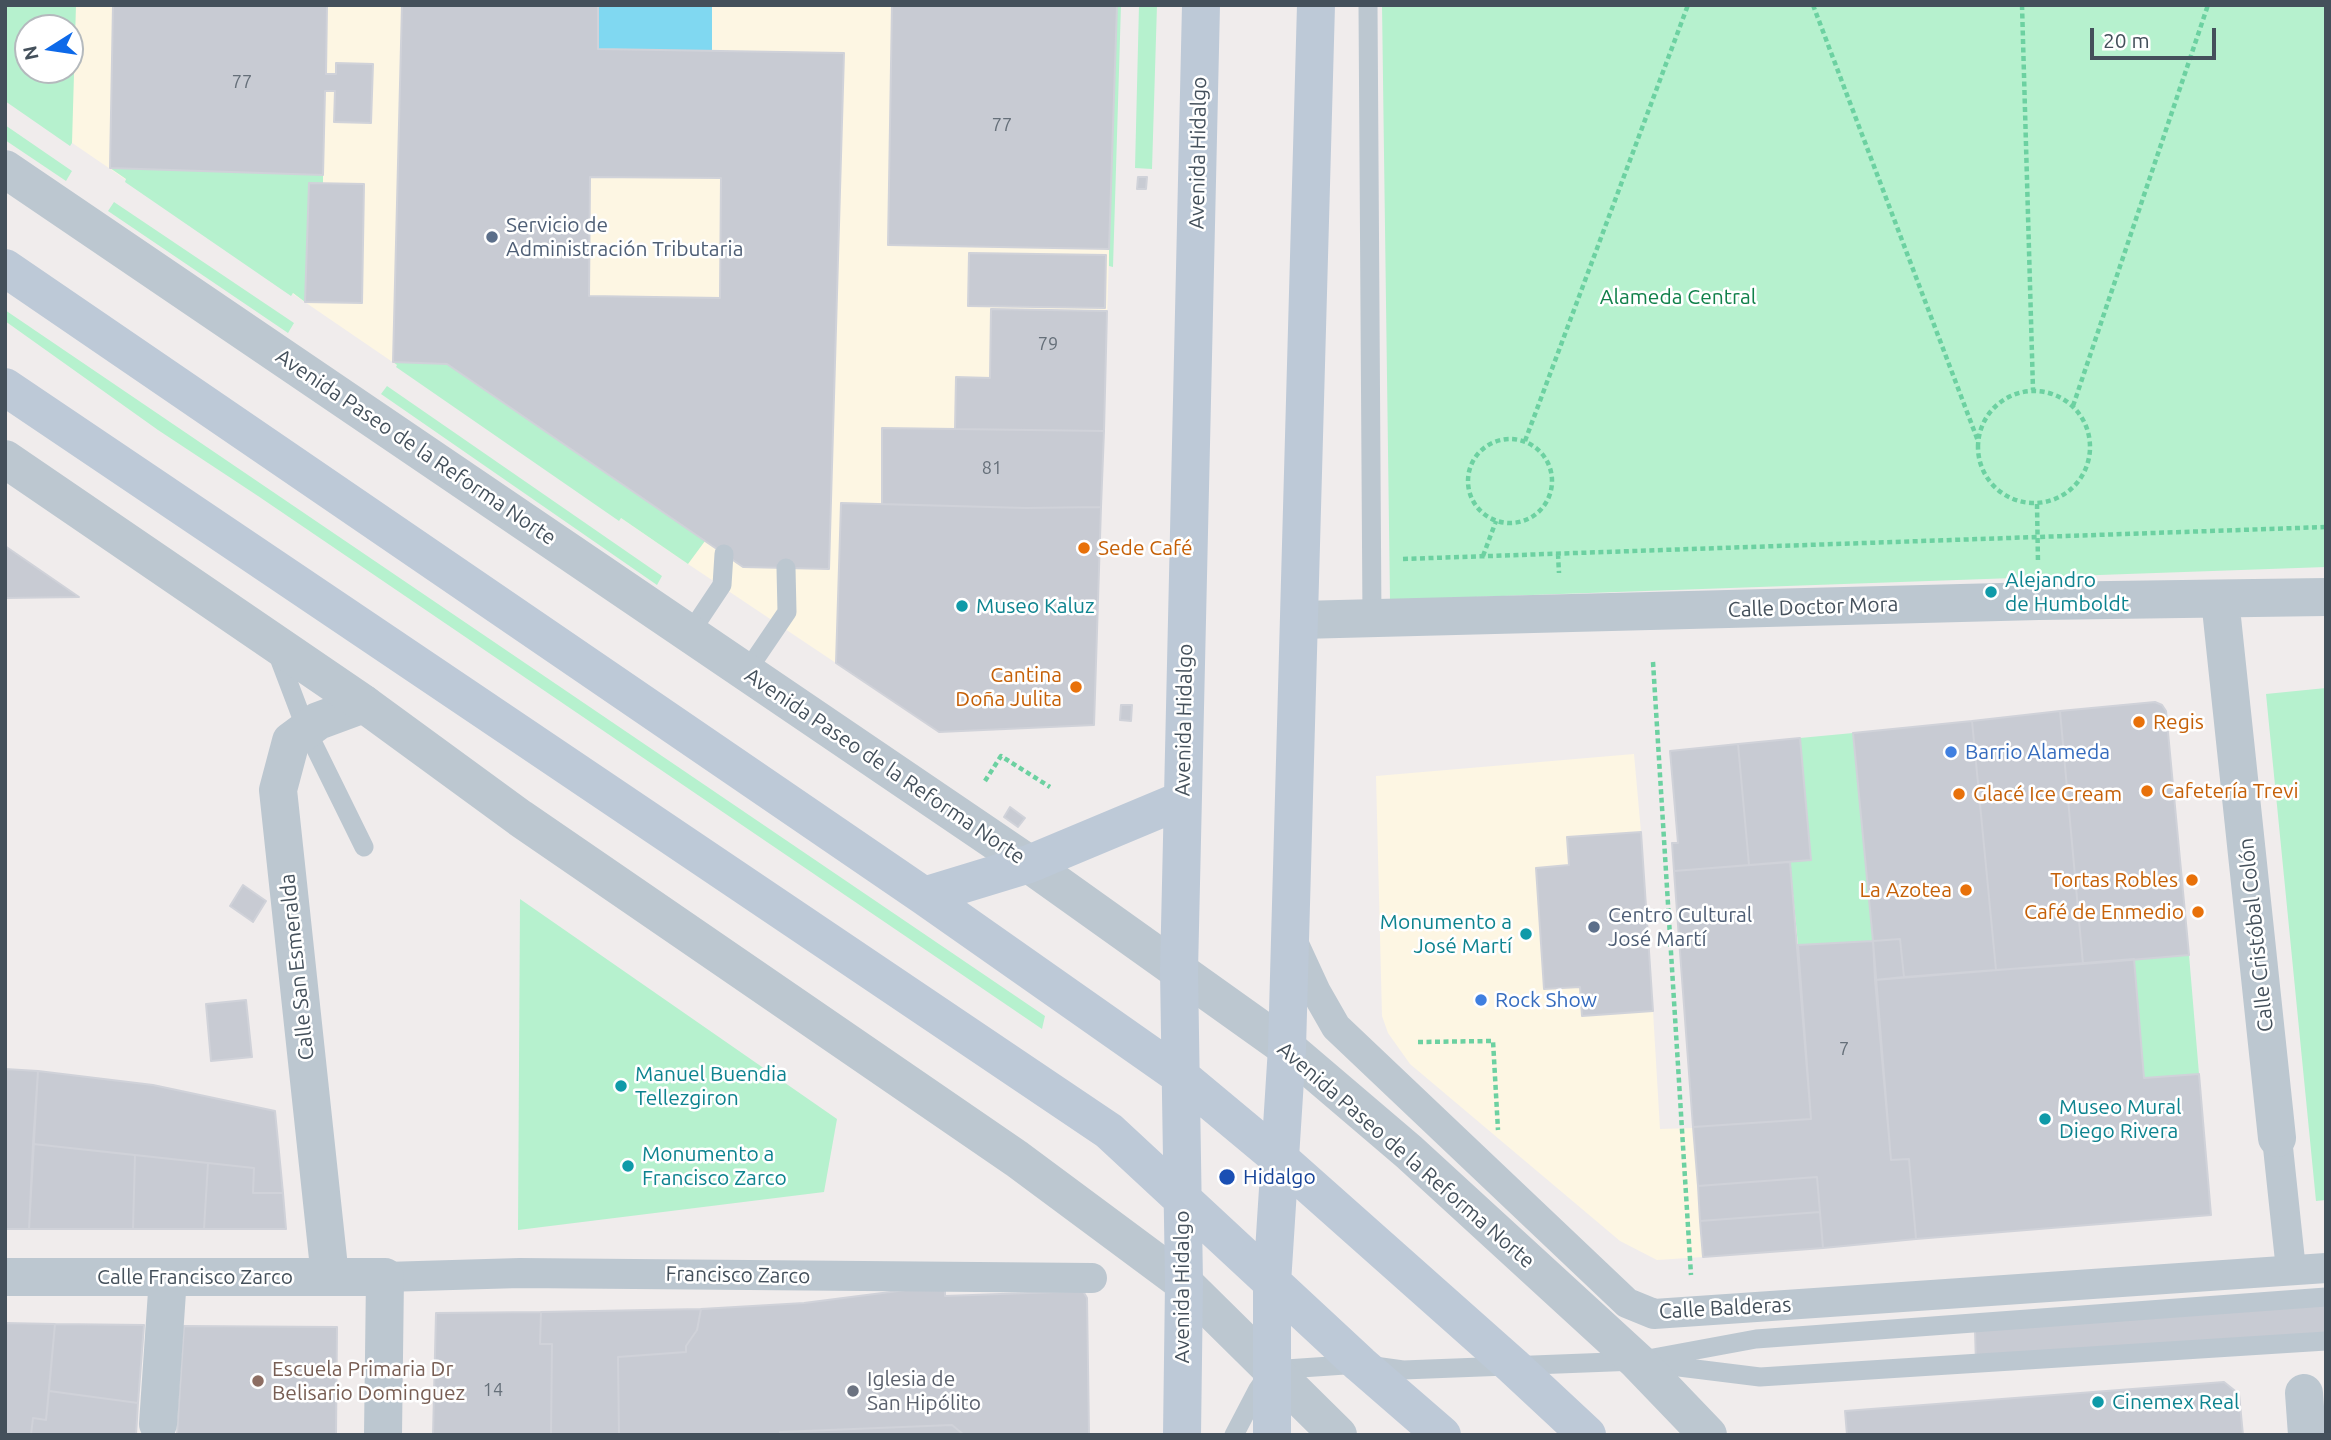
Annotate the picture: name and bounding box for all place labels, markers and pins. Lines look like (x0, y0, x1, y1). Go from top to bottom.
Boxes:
place label: Servicio de Administración Tributaria (506, 212, 743, 262)
marker: Servicio de Administración Tributaria (484, 229, 500, 245)
place label: Sede Café (1098, 535, 1193, 561)
marker: Sede Café (1076, 540, 1092, 556)
place label: Alejandro de Humboldt (2005, 567, 2129, 617)
marker: Alejandro de Humboldt (1983, 584, 1999, 600)
place label: Museo Kaluz (976, 593, 1095, 619)
marker: Museo Kaluz (954, 598, 970, 614)
place label: Cantina Doña Julita (955, 662, 1062, 712)
marker: Cantina Doña Julita (1068, 679, 1084, 695)
place label: Regis (2153, 709, 2204, 735)
marker: Regis (2131, 714, 2147, 730)
place label: Barrio Alameda (1965, 739, 2110, 765)
marker: Barrio Alameda (1943, 744, 1959, 760)
place label: Cafetería Trevi (2161, 778, 2299, 804)
place label: Glacé Ice Cream (1973, 781, 2122, 807)
marker: Cafetería Trevi (2139, 783, 2155, 799)
marker: Glacé Ice Cream (1951, 786, 1967, 802)
place label: Tortas Robles (2050, 867, 2178, 893)
marker: Tortas Robles (2184, 872, 2200, 888)
place label: La Azotea (1859, 877, 1952, 903)
marker: La Azotea (1958, 882, 1974, 898)
place label: Café de Enmedio (2024, 899, 2184, 925)
place label: Centro Cultural José Martí (1608, 902, 1752, 952)
marker: Café de Enmedio (2190, 904, 2206, 920)
place label: Monumento a José Martí (1380, 909, 1512, 959)
marker: Centro Cultural José Martí (1586, 919, 1602, 935)
marker: Monumento a José Martí (1518, 926, 1534, 942)
place label: Rock Show (1495, 987, 1597, 1013)
marker: Rock Show (1473, 992, 1489, 1008)
place label: Manuel Buendia Tellezgiron (635, 1061, 787, 1111)
marker: Manuel Buendia Tellezgiron (613, 1078, 629, 1094)
place label: Museo Mural Diego Rivera (2059, 1094, 2182, 1144)
marker: Museo Mural Diego Rivera (2037, 1111, 2053, 1127)
place label: Monumento a Francisco Zarco (642, 1141, 787, 1191)
marker: Monumento a Francisco Zarco (620, 1158, 636, 1174)
place label: Hidalgo (1243, 1164, 1316, 1190)
marker: Hidalgo (1217, 1167, 1237, 1187)
place label: Escuela Primaria Dr Belisario Dominguez (272, 1356, 465, 1406)
place label: Iglesia de San Hipólito (867, 1366, 981, 1416)
marker: Escuela Primaria Dr Belisario Dominguez (250, 1373, 266, 1389)
marker: Iglesia de San Hipólito (845, 1383, 861, 1399)
place label: Cinemex Real (2112, 1389, 2240, 1415)
marker: Cinemex Real (2090, 1394, 2106, 1410)

